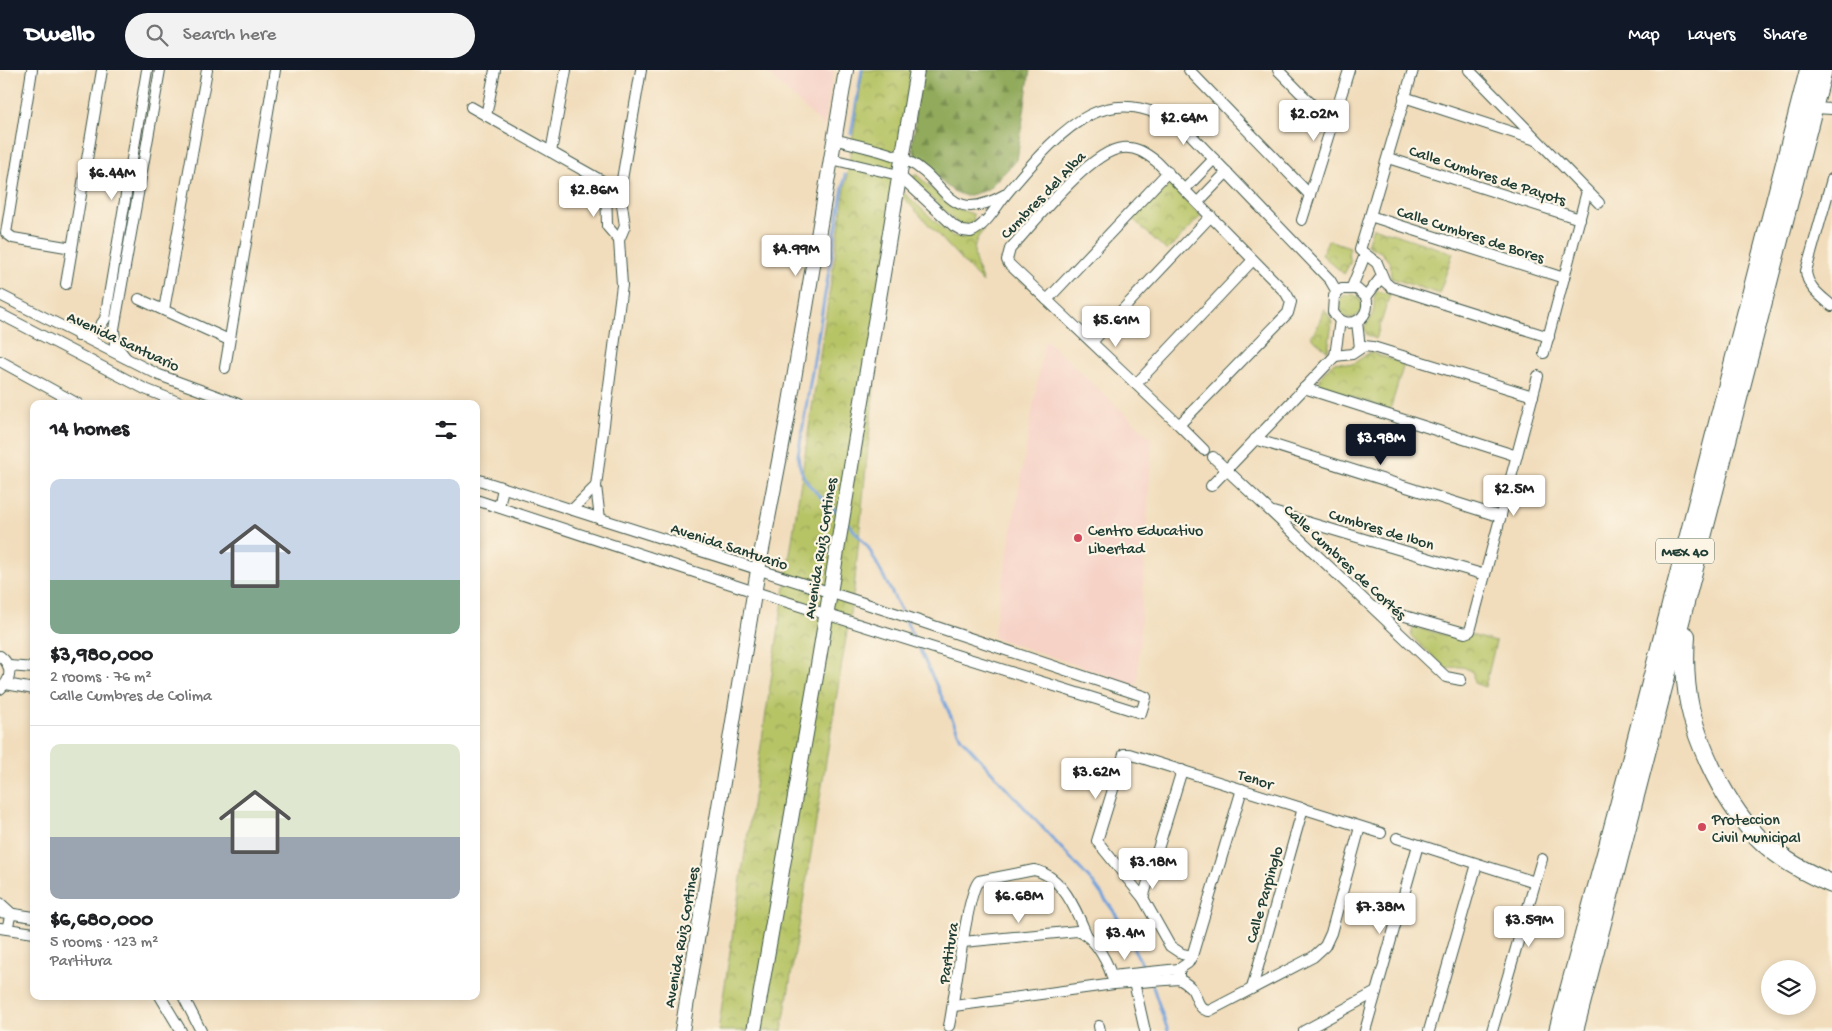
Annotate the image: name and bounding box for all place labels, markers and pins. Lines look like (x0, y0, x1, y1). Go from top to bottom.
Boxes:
pin: $2.02M (1273, 100, 1355, 142)
pin: $2.64M (1143, 104, 1225, 146)
pin: $6.44M (71, 158, 153, 201)
pin: $2.86M (553, 176, 635, 218)
pin: $4.99M (755, 234, 837, 277)
pin: $5.61M (1075, 306, 1157, 348)
pin: $3.98M (1340, 424, 1422, 466)
pin: $2.5M (1479, 474, 1549, 517)
place label: Centro Educativo Libertad (1088, 523, 1203, 560)
marker: Centro Educativo Libertad (1072, 532, 1084, 544)
pin: $3.62M (1055, 758, 1137, 800)
place label: Proteccion Civil Municipal (1711, 812, 1801, 849)
marker: Proteccion Civil Municipal (1696, 821, 1708, 833)
pin: $3.18M (1112, 848, 1194, 890)
pin: $6.68M (978, 882, 1060, 924)
pin: $7.38M (1339, 892, 1421, 935)
pin: $3.59M (1488, 906, 1570, 948)
pin: $3.4M (1090, 918, 1160, 961)

